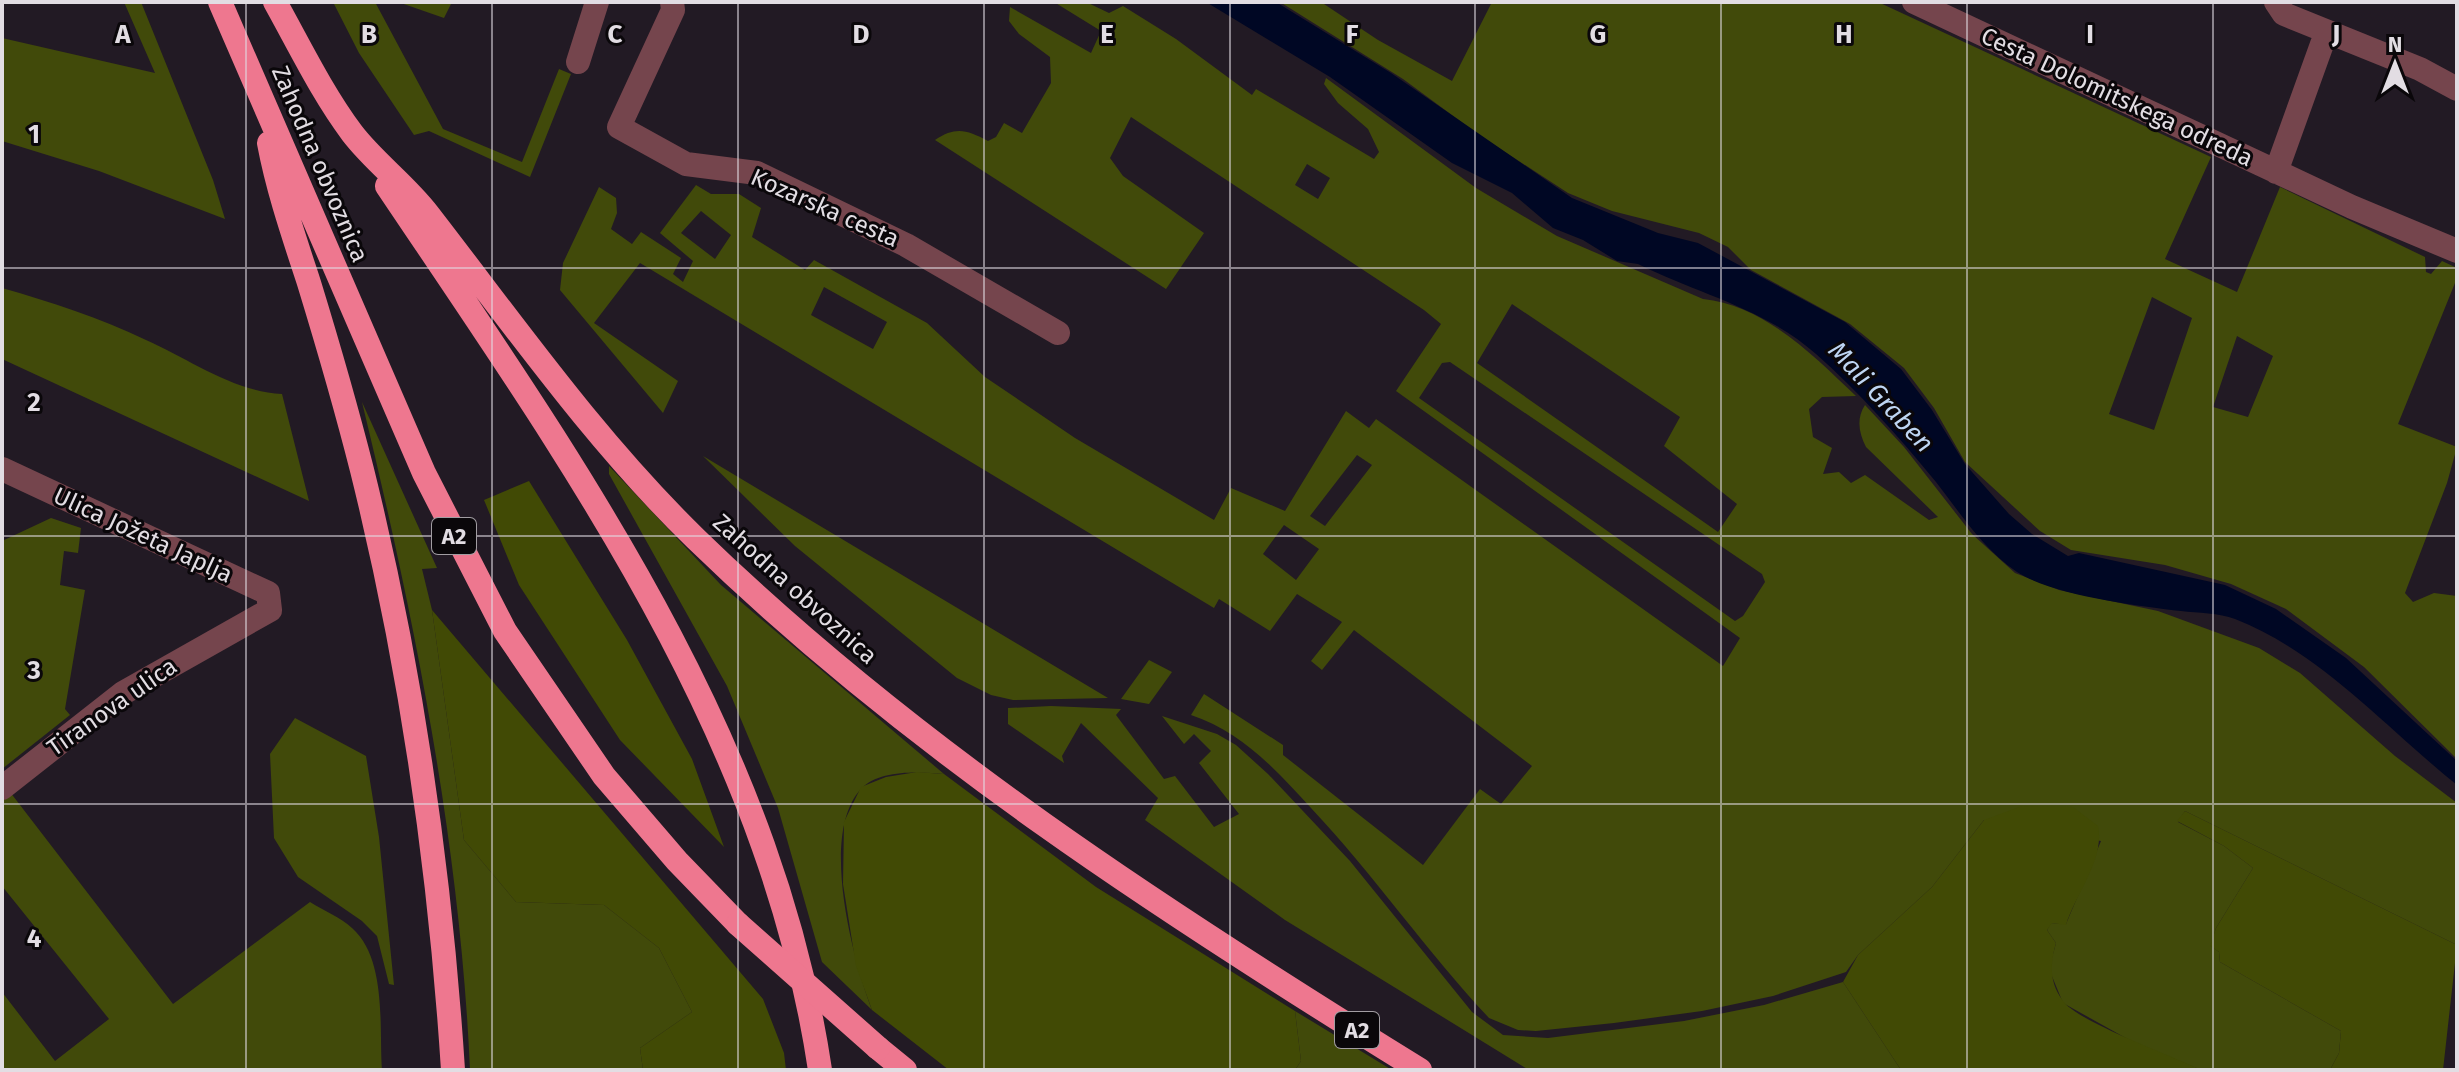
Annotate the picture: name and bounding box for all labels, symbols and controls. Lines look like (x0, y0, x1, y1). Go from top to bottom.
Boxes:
text: A (114, 19, 131, 50)
text: B (361, 19, 377, 50)
text: C (608, 19, 623, 50)
text: D (853, 19, 870, 50)
text: E (1100, 19, 1114, 50)
text: F (1346, 19, 1359, 50)
text: G (1590, 19, 1606, 50)
text: H (1835, 19, 1853, 50)
text: I (2086, 19, 2094, 50)
text: J (2331, 19, 2340, 50)
street label: Cesta Dolomitskega odreda (1977, 22, 2257, 172)
north arrow (2355, 24, 2435, 104)
text: N (2388, 31, 2402, 58)
street label: Zahodna obvoznica (266, 62, 374, 266)
text: 1 (28, 119, 40, 150)
street label: Kozarska cesta (747, 163, 903, 253)
water label: Mali Graben (1822, 335, 1940, 459)
text: 2 (27, 387, 41, 418)
street label: Ulica Jožeta Japlja (49, 481, 237, 589)
street label: Zahodna obvoznica (707, 508, 883, 670)
road number: A2 (432, 518, 476, 554)
street label: Tiranova ulica (42, 652, 182, 762)
text: 3 (26, 655, 41, 686)
text: 4 (27, 923, 42, 954)
road number: A2 (1335, 1012, 1379, 1048)

